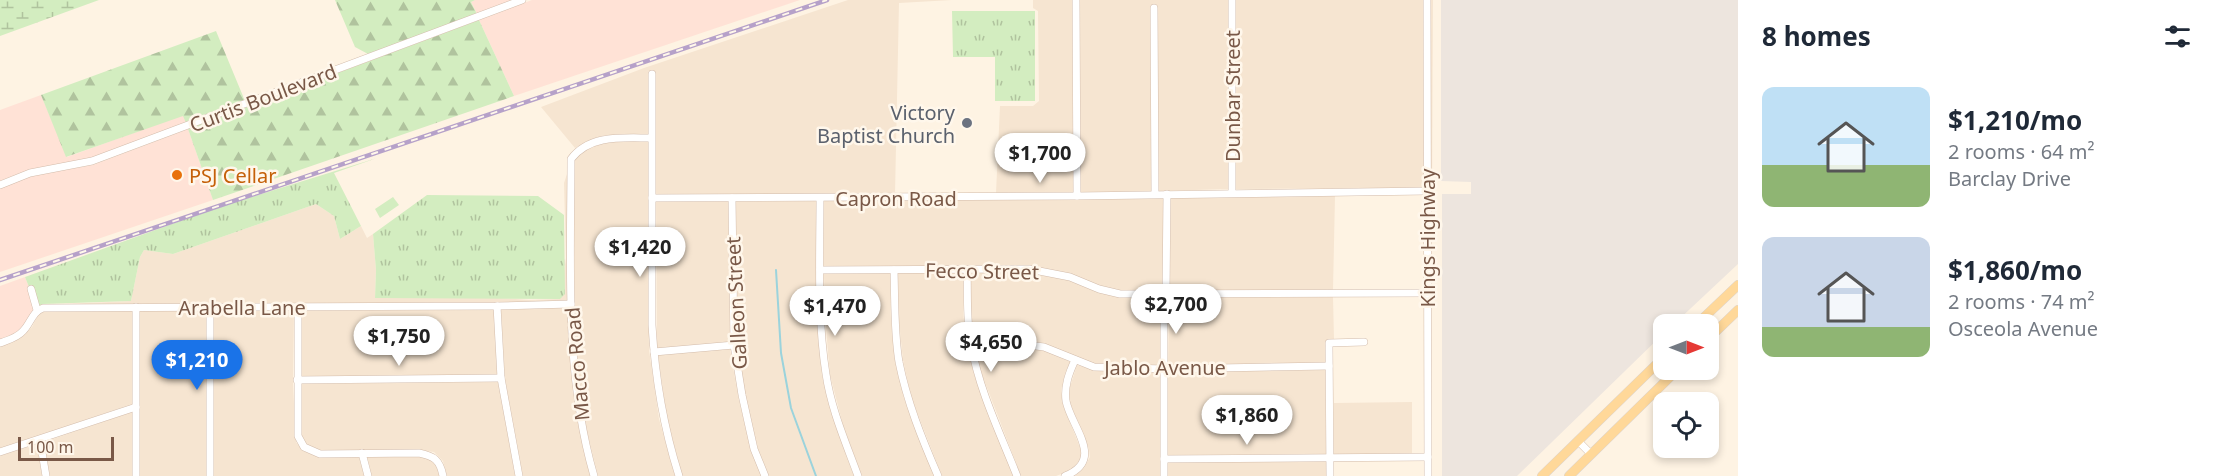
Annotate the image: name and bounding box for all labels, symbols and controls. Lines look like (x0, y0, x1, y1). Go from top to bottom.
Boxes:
text: 8 homes (1762, 18, 1871, 54)
icon: filters (2161, 20, 2194, 53)
street label: Dunbar Street (1219, 30, 1246, 162)
street label: Curtis Boulevard (186, 58, 340, 138)
place label: Victory Baptist Church (817, 99, 956, 149)
text: $1,210/mo (1948, 102, 2082, 138)
icon: home (1810, 111, 1882, 183)
marker: Victory Baptist Church (960, 116, 974, 130)
pin: $1,700 (991, 133, 1089, 184)
text: 2 rooms · 64 m² (1948, 138, 2095, 165)
text: $1,700 (1009, 139, 1071, 166)
place label: PSJ Cellar (189, 162, 276, 189)
text: Barclay Drive (1948, 165, 2071, 192)
marker: PSJ Cellar (170, 168, 184, 182)
street label: Kings Highway (1414, 168, 1441, 307)
street label: Capron Road (835, 185, 957, 212)
pin: $1,420 (591, 227, 689, 278)
text: $1,420 (609, 233, 671, 260)
street label: Galleon Street (719, 236, 753, 370)
text: $1,860/mo (1948, 252, 2082, 288)
street label: Fecco Street (925, 257, 1039, 285)
icon: home (1810, 261, 1882, 333)
pin: $2,700 (1127, 284, 1225, 335)
pin: $1,470 (786, 286, 884, 337)
text: 2 rooms · 74 m² (1948, 288, 2095, 315)
text: $2,700 (1145, 290, 1207, 317)
text: $1,470 (804, 292, 866, 319)
street label: Arabella Lane (178, 294, 306, 321)
street label: Macco Road (559, 306, 595, 422)
north arrow (1653, 314, 1719, 380)
map controls (1653, 314, 1719, 458)
text: Osceola Avenue (1948, 315, 2098, 342)
pin: $1,750 (350, 316, 448, 367)
text: $1,750 (368, 322, 430, 349)
pin: $4,650 (942, 322, 1040, 373)
text: $4,650 (960, 328, 1022, 355)
pin: $1,210 (148, 340, 246, 391)
text: $1,210 (166, 346, 228, 373)
street label: Jablo Avenue (1102, 354, 1226, 381)
button: locate (1653, 392, 1719, 458)
pin: $1,860 (1198, 395, 1296, 446)
text: $1,860 (1216, 401, 1278, 428)
scale bar (18, 434, 114, 462)
text: 100 m (27, 436, 74, 458)

